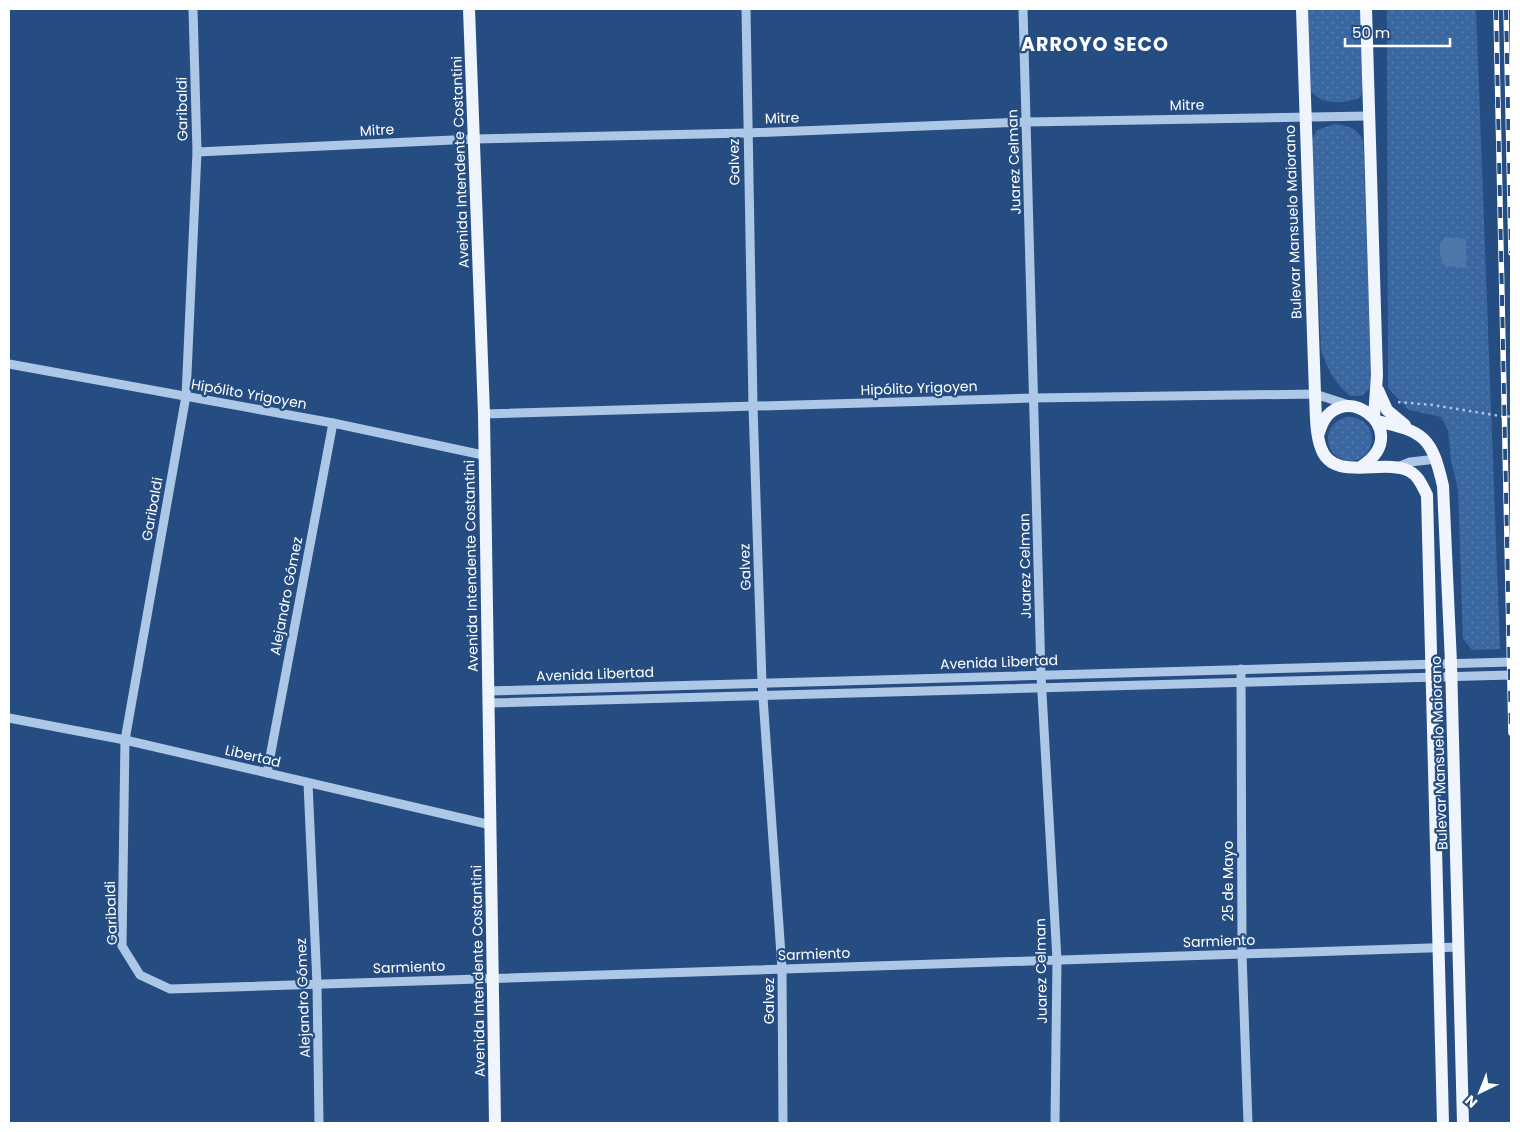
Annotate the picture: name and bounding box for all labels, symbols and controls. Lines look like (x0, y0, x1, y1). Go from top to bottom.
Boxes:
scale bar (1345, 15, 1450, 47)
text: 50 m (1352, 22, 1390, 43)
district label: ARROYO SECO (1021, 31, 1169, 58)
street label: Avenida Intendente Costantini (446, 56, 474, 268)
street label: Garibaldi (171, 77, 193, 141)
street label: Mitre (1170, 95, 1205, 115)
street label: Mitre (764, 107, 800, 129)
street label: Juarez Celman (1002, 109, 1026, 215)
street label: Mitre (359, 119, 395, 141)
street label: Bulevar Mansuelo Maiorano (1280, 125, 1306, 319)
street label: Galvez (724, 138, 744, 186)
street label: Hipólito Yrigoyen (190, 374, 308, 414)
street label: Hipólito Yrigoyen (860, 376, 978, 400)
street label: Avenida Intendente Costantini (459, 460, 483, 672)
street label: Garibaldi (137, 476, 167, 542)
street label: Juarez Celman (1014, 513, 1036, 619)
street label: Alejandro Gómez (265, 535, 307, 657)
street label: Galvez (734, 543, 756, 591)
street label: Avenida Libertad (940, 650, 1058, 674)
street label: Bulevar Mansuelo Maiorano (1426, 656, 1452, 850)
street label: Avenida Libertad (536, 662, 654, 686)
street label: Libertad (223, 740, 283, 772)
street label: 25 de Mayo (1218, 841, 1238, 921)
street label: Avenida Intendente Costantini (466, 865, 490, 1077)
street label: Garibaldi (100, 881, 122, 945)
street label: Juarez Celman (1030, 918, 1052, 1024)
street label: Sarmiento (1182, 930, 1256, 952)
street label: Alejandro Gómez (291, 938, 315, 1058)
street label: Sarmiento (777, 943, 851, 965)
street label: Sarmiento (372, 956, 446, 978)
street label: Galvez (759, 978, 779, 1024)
north arrow (1455, 1067, 1505, 1117)
text: N (1460, 1091, 1482, 1112)

